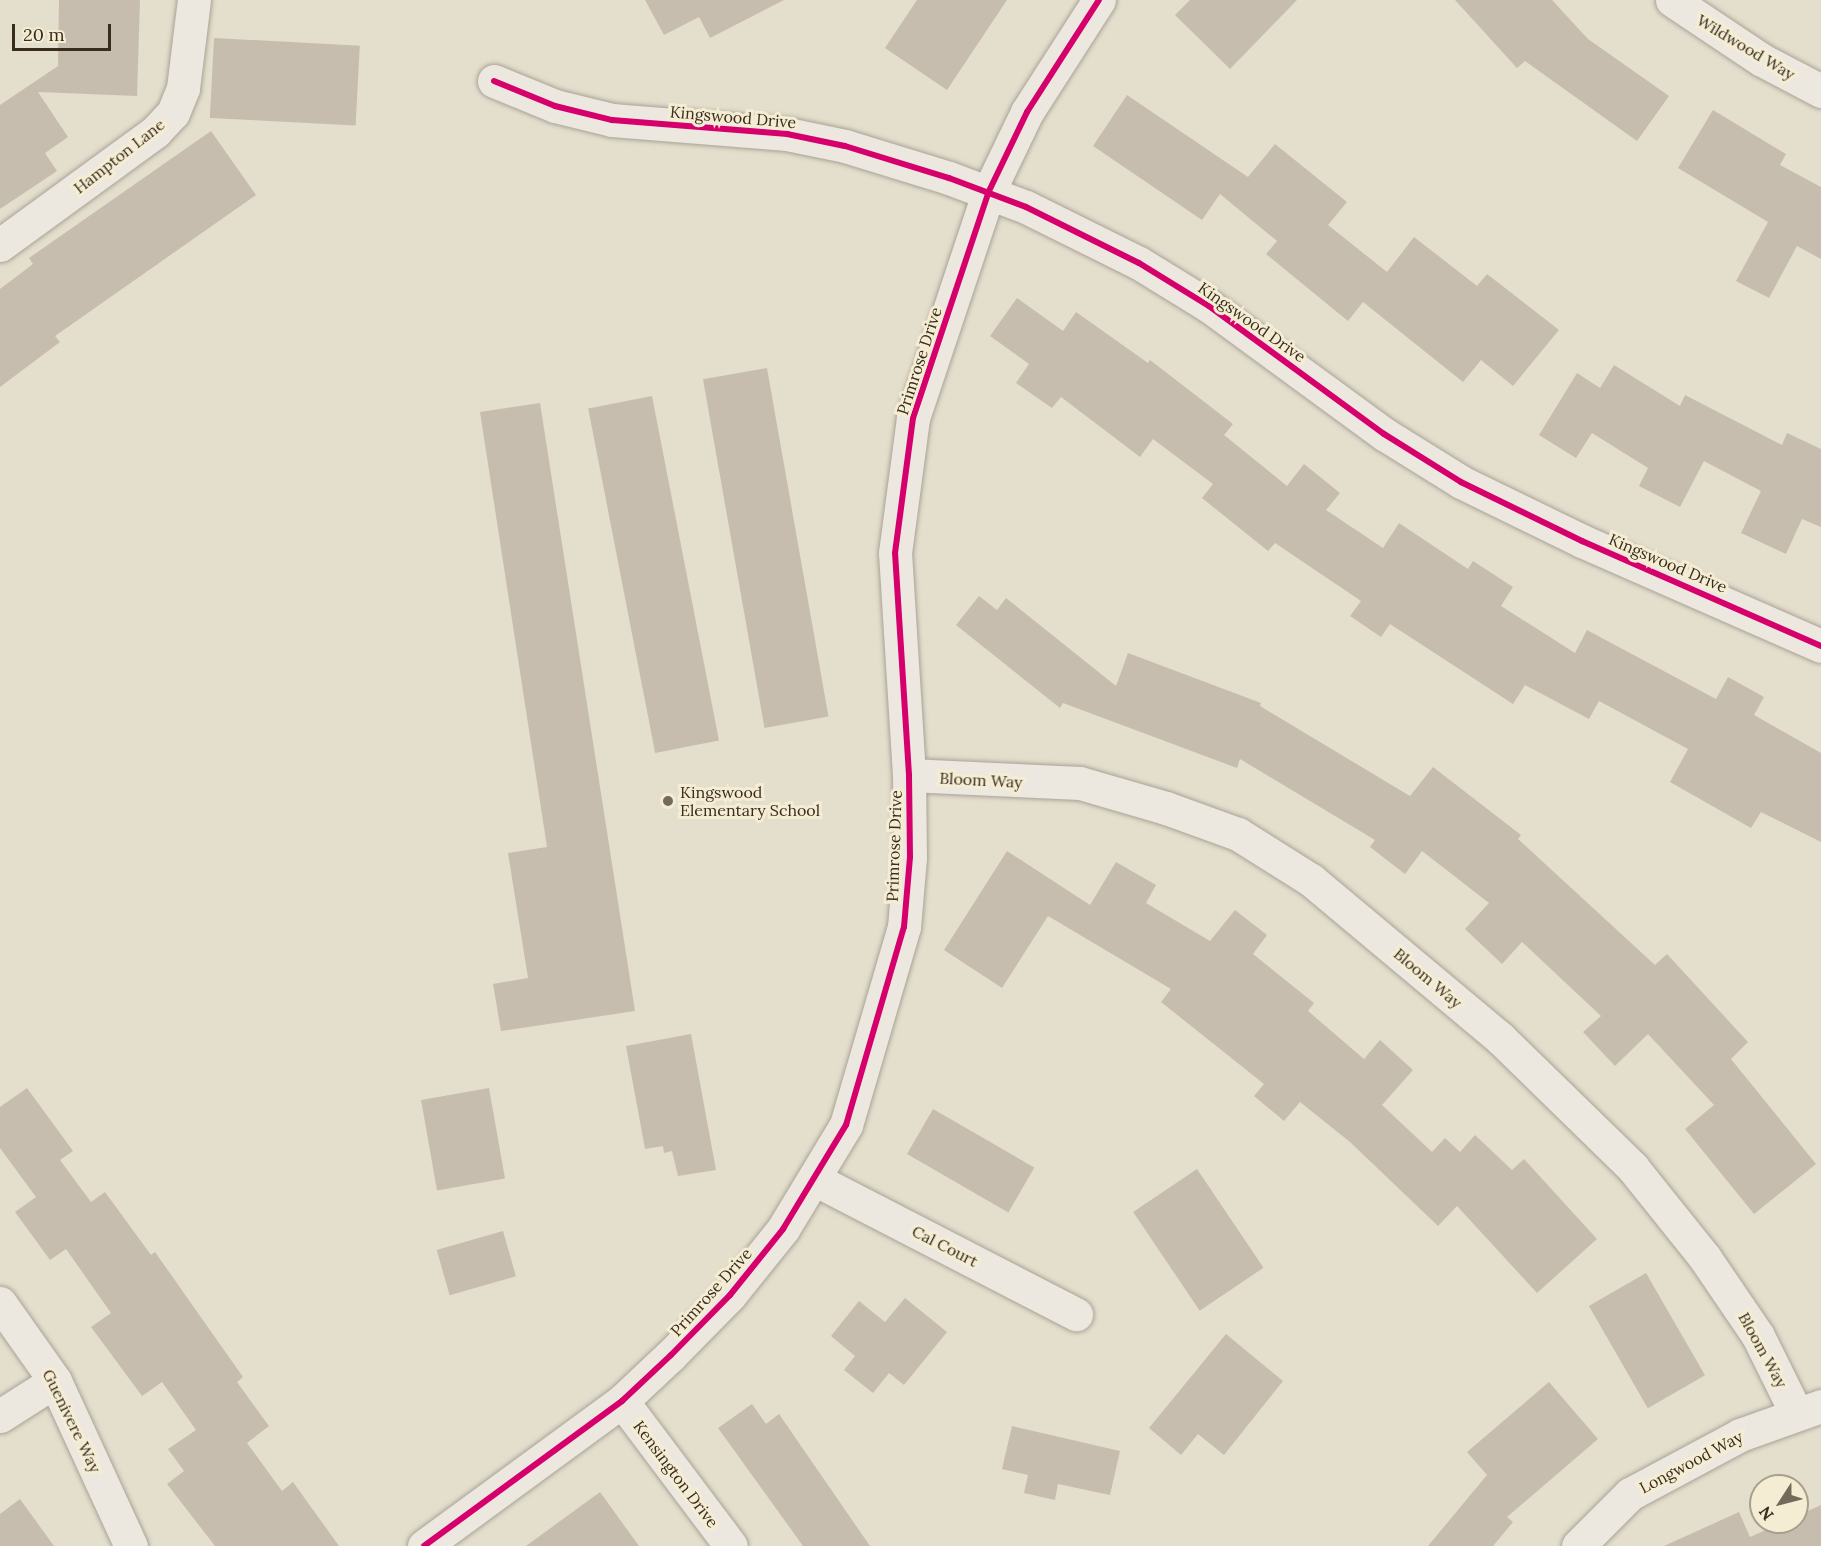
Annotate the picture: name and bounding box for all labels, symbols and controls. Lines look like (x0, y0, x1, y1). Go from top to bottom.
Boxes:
street label: Wildwood Way (1694, 10, 1798, 84)
scale bar (15, 12, 114, 50)
text: 20 m (23, 23, 65, 46)
street label: Kingswood Drive (669, 102, 797, 132)
street label: Hampton Lane (70, 115, 168, 197)
street label: Kingswood Drive (1195, 278, 1309, 366)
street label: Primrose Drive (893, 305, 945, 417)
street label: Kingswood Drive (1606, 529, 1730, 597)
street label: Bloom Way (939, 768, 1023, 792)
place label: Kingswood Elementary School (680, 782, 820, 820)
street label: Primrose Drive (882, 790, 906, 902)
marker: Kingswood Elementary School (661, 794, 675, 808)
street label: Bloom Way (1390, 944, 1466, 1012)
street label: Cal Court (909, 1221, 981, 1271)
street label: Primrose Drive (666, 1244, 756, 1340)
street label: Bloom Way (1734, 1309, 1792, 1391)
street label: Guenivere Way (39, 1366, 105, 1476)
street label: Kensington Drive (630, 1417, 722, 1531)
street label: Longwood Way (1636, 1427, 1746, 1497)
north arrow (1749, 1474, 1809, 1534)
text: N (1754, 1503, 1778, 1524)

